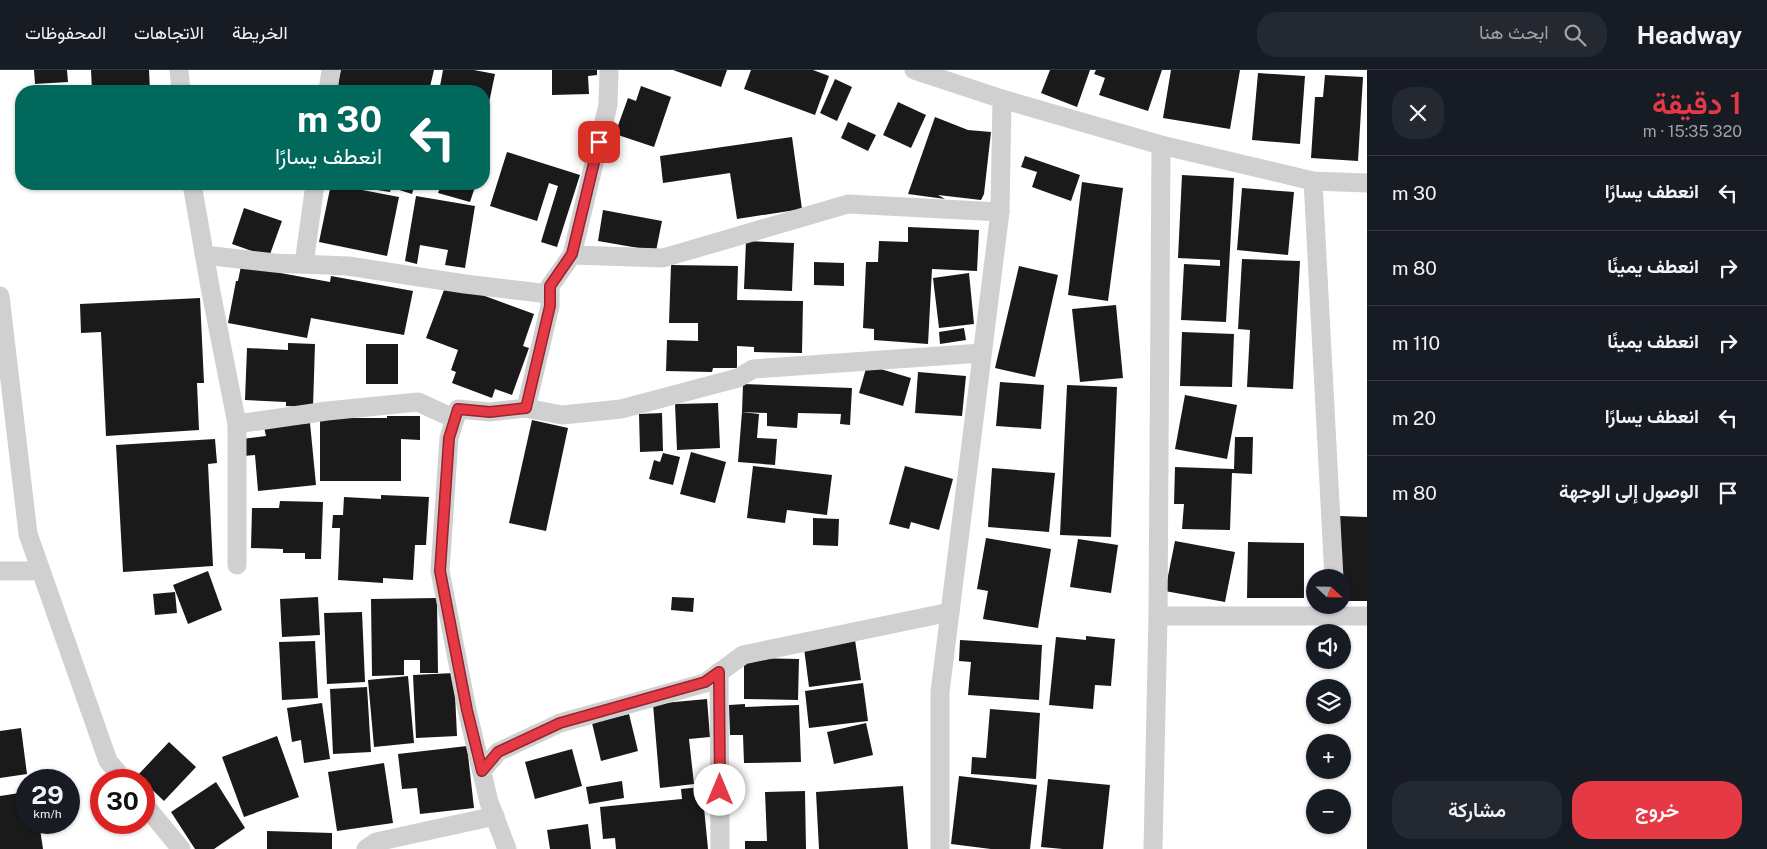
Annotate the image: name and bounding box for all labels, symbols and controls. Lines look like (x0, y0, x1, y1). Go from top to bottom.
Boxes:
search box (1257, 12, 1607, 57)
text: ابحث هنا (1479, 21, 1549, 43)
icon: search (1561, 21, 1589, 49)
text: Headway (1637, 21, 1742, 49)
text: المحفوظات (25, 22, 106, 43)
text: الاتجاهات (134, 22, 204, 43)
text: الخريطة (232, 22, 288, 43)
text: 1 دقيقة (1652, 85, 1742, 121)
button: close (1392, 87, 1444, 139)
text: 30 m (297, 99, 382, 140)
icon: left (400, 105, 465, 170)
pin (578, 121, 620, 163)
text: 320 m · 15:35 (1643, 122, 1742, 141)
icon: arrive (585, 128, 613, 156)
text: انعطف يسارًا (275, 143, 382, 169)
icon: left (1714, 179, 1742, 207)
text: انعطف يسارًا (1605, 180, 1699, 202)
text: 30 m (1392, 182, 1437, 204)
icon: right (1714, 254, 1742, 282)
text: انعطف يمينًا (1607, 255, 1699, 277)
text: 80 m (1392, 257, 1437, 279)
icon: right (1714, 329, 1742, 357)
text: انعطف يمينًا (1607, 330, 1699, 352)
text: 110 m (1392, 332, 1440, 354)
icon: left (1714, 404, 1742, 432)
text: انعطف يسارًا (1605, 405, 1699, 427)
text: 20 m (1392, 407, 1436, 429)
icon: arrive (1714, 479, 1742, 507)
text: الوصول إلى الوجهة (1559, 480, 1699, 502)
text: 80 m (1392, 482, 1437, 504)
north arrow (1306, 569, 1351, 614)
map controls (1306, 569, 1351, 834)
button: sound (1306, 624, 1351, 669)
button: layers (1306, 679, 1351, 724)
button: + (1306, 734, 1351, 779)
position arrow (693, 763, 745, 815)
speed limit sign: 30 (90, 769, 155, 834)
text: 29 (31, 780, 64, 810)
button: مشاركة (1392, 781, 1562, 839)
button: خروج (1572, 781, 1742, 839)
button: − (1306, 789, 1351, 834)
text: km/h (33, 807, 62, 821)

